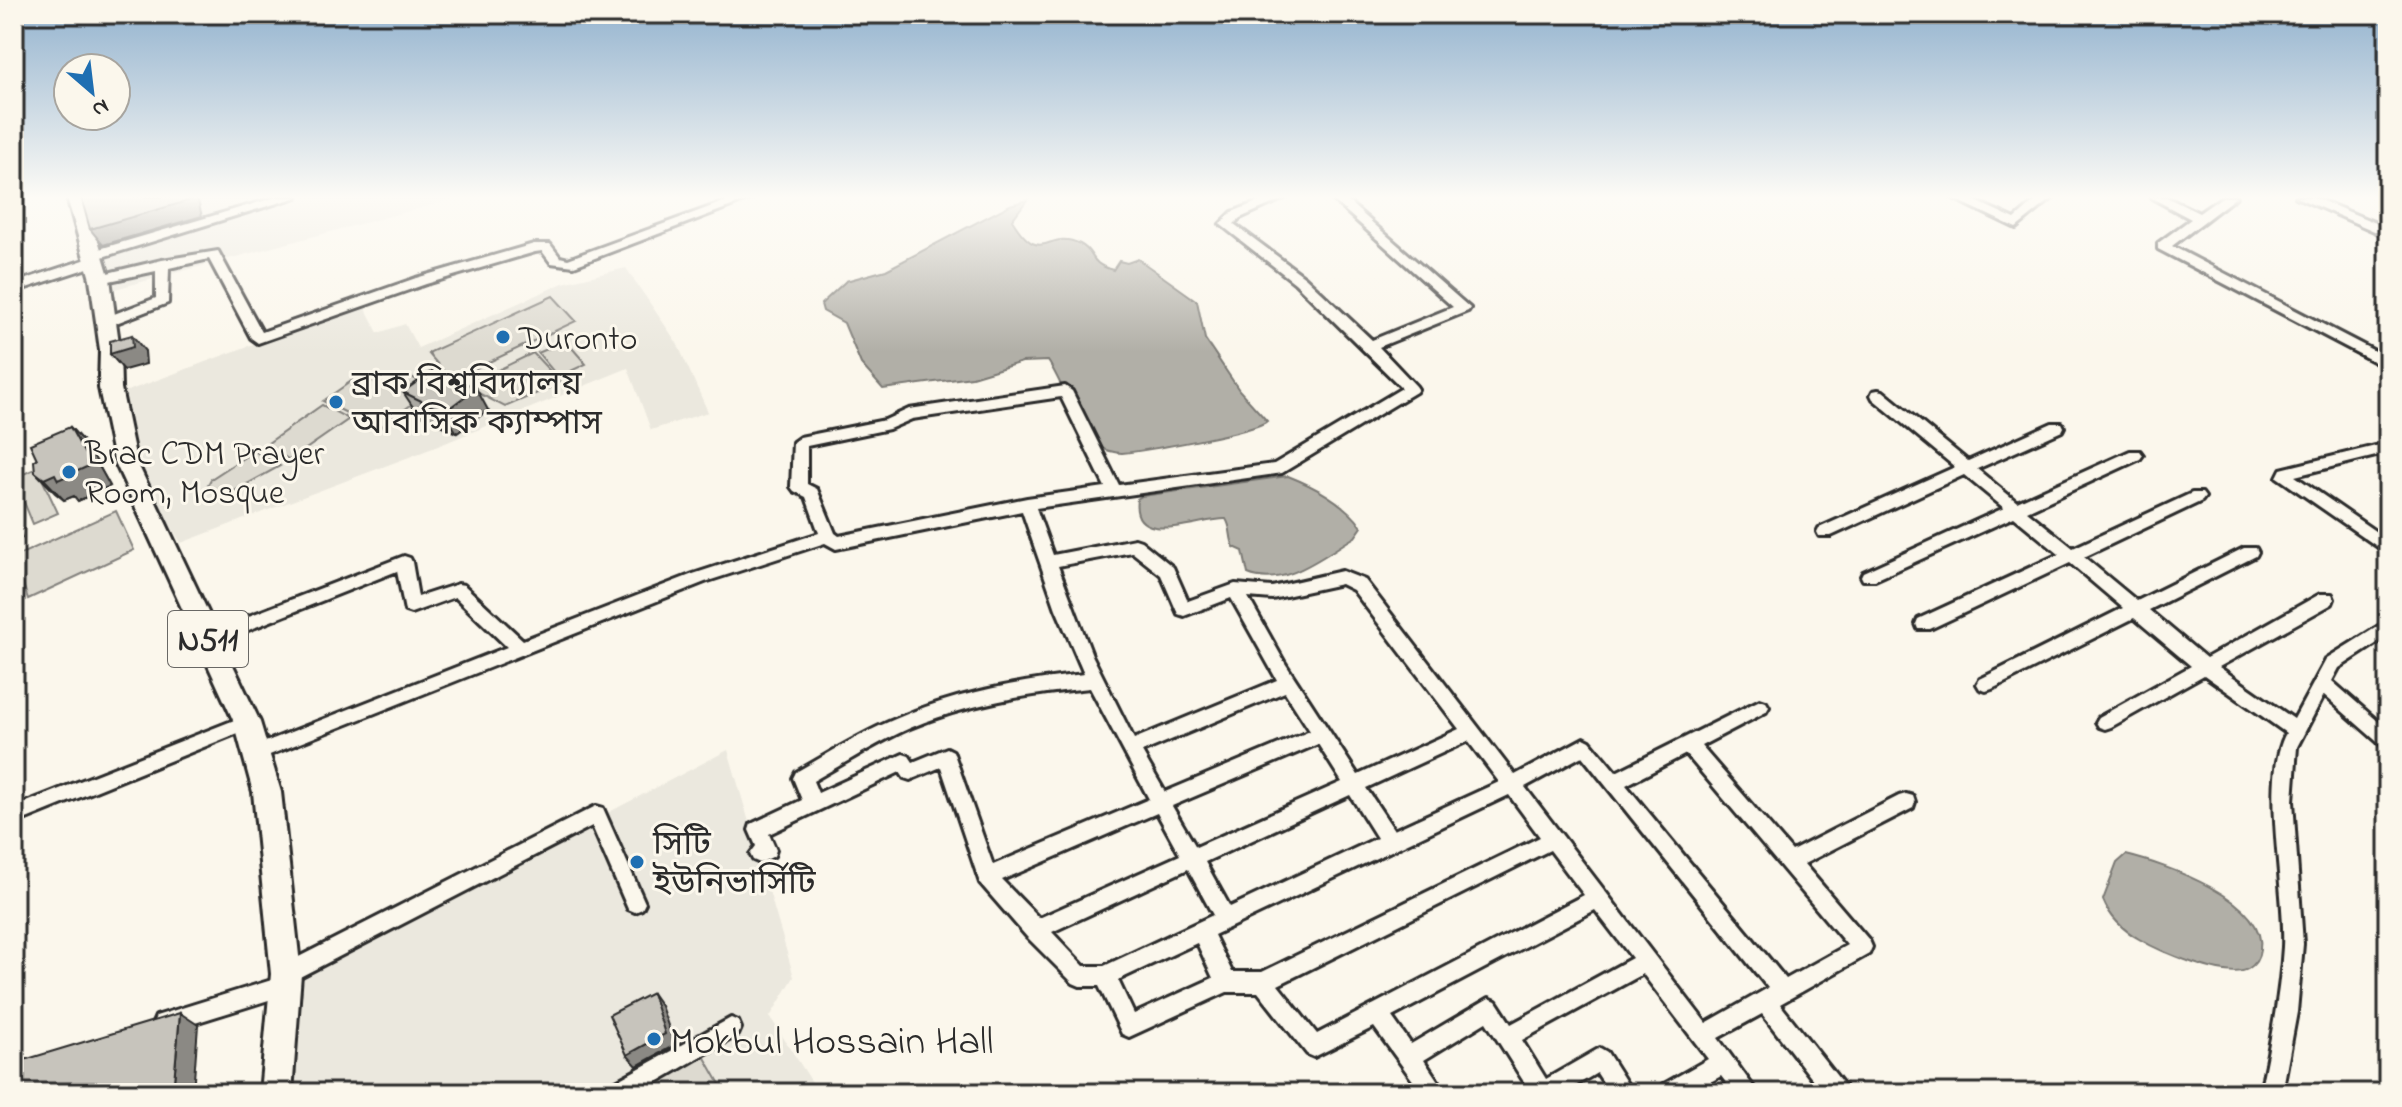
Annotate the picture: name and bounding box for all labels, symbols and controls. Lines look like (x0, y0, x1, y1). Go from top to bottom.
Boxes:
north arrow (52, 52, 132, 132)
text: N (86, 89, 114, 125)
place label: Duronto (518, 316, 637, 366)
marker: Duronto (494, 328, 512, 346)
place label: ব্রাক বিশ্ববিদ্যালয় আবাসিক ক্যাম্পাস (351, 361, 603, 450)
marker: ব্রাক বিশ্ববিদ্যালয় আবাসিক ক্যাম্পাস (327, 393, 345, 411)
place label: Brac CDM Prayer Room, Mosque (84, 431, 325, 520)
marker: Brac CDM Prayer Room, Mosque (60, 463, 78, 481)
road number: N511 (168, 611, 248, 667)
place label: সিটি ইউনিভার্সিটি (652, 821, 816, 910)
marker: সিটি ইউনিভার্সিটি (628, 853, 646, 871)
place label: Mokbul Hossain Hall (670, 1014, 994, 1073)
marker: Mokbul Hossain Hall (645, 1030, 663, 1048)

